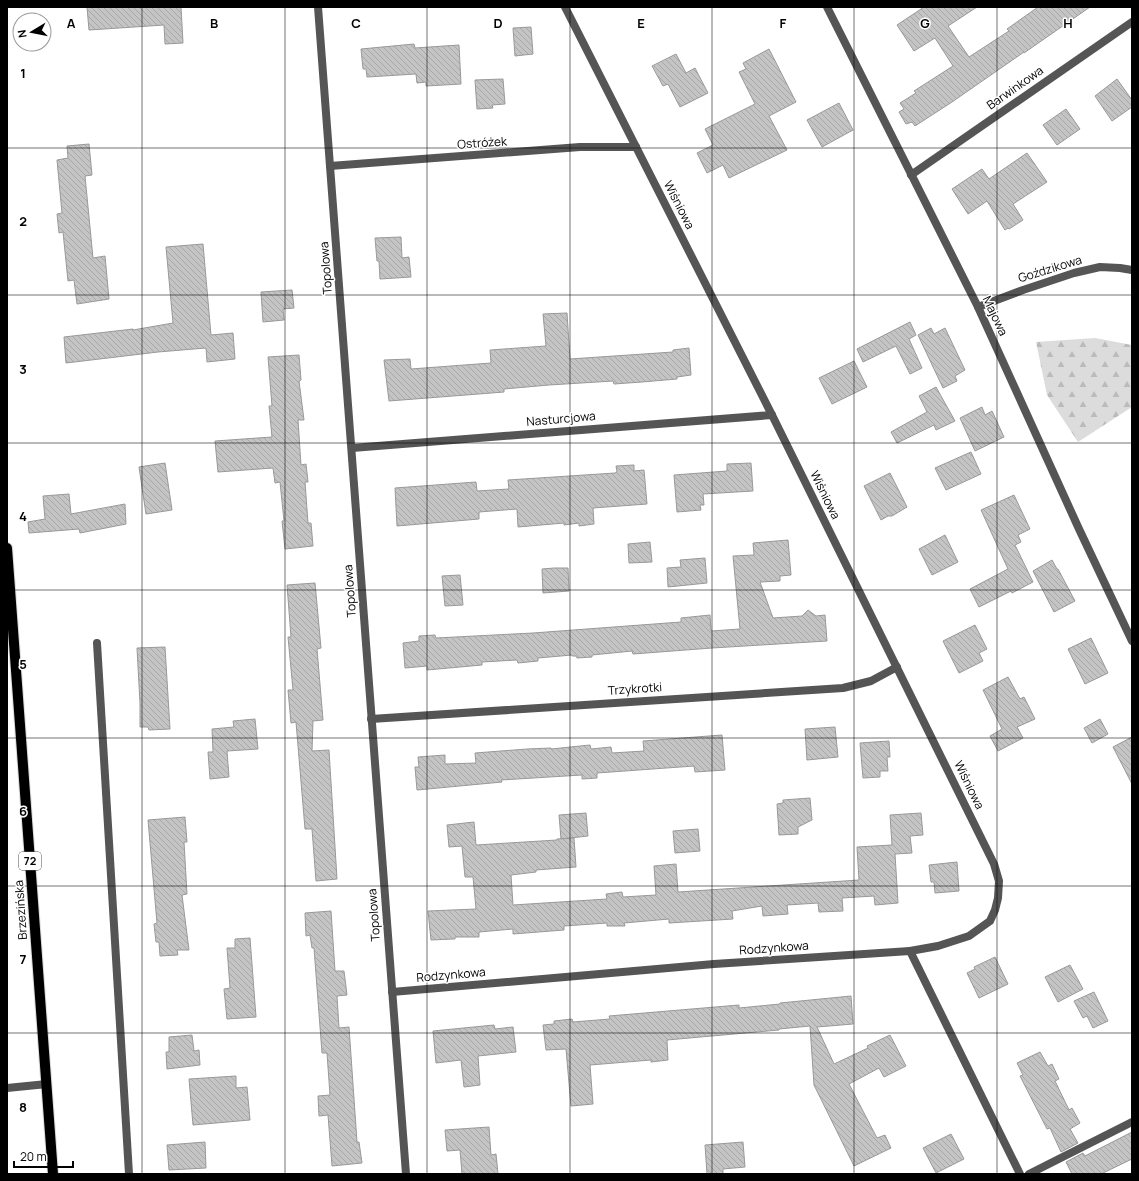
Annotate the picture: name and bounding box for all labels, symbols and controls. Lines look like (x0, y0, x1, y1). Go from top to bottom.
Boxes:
north arrow (12, 12, 52, 52)
text: A (67, 14, 76, 32)
text: B (210, 14, 218, 32)
text: C (351, 14, 361, 32)
text: D (493, 14, 503, 32)
text: E (637, 14, 645, 32)
text: F (780, 14, 787, 32)
text: G (920, 14, 930, 32)
text: H (1063, 14, 1073, 32)
text: N (14, 29, 30, 39)
street label: Barwinkowa (983, 62, 1046, 113)
text: 1 (20, 64, 26, 82)
street label: Ostróżek (457, 132, 508, 153)
street label: Wiśniowa (660, 178, 699, 232)
text: 2 (19, 212, 27, 230)
street label: Topolowa (315, 241, 336, 295)
street label: Goździkowa (1016, 251, 1084, 286)
street label: Majowa (979, 293, 1012, 338)
text: 3 (19, 360, 27, 378)
street label: Nasturcjowa (526, 407, 596, 430)
street label: Wiśniowa (806, 468, 845, 522)
text: 4 (19, 507, 27, 525)
street label: Topolowa (339, 564, 360, 618)
text: 5 (19, 655, 27, 673)
street label: Trzykrotki (607, 678, 663, 699)
street label: Wiśniowa (950, 758, 989, 812)
text: 6 (19, 802, 27, 820)
road number: 72 (19, 852, 41, 870)
street label: Brzezińska (10, 880, 31, 940)
street label: Topolowa (363, 888, 384, 942)
street label: Rodzynkowa (739, 937, 809, 958)
text: 7 (20, 950, 27, 968)
street label: Rodzynkowa (416, 963, 486, 986)
text: 8 (19, 1098, 27, 1116)
scale bar (14, 1143, 73, 1169)
text: 20 m (20, 1148, 47, 1165)

